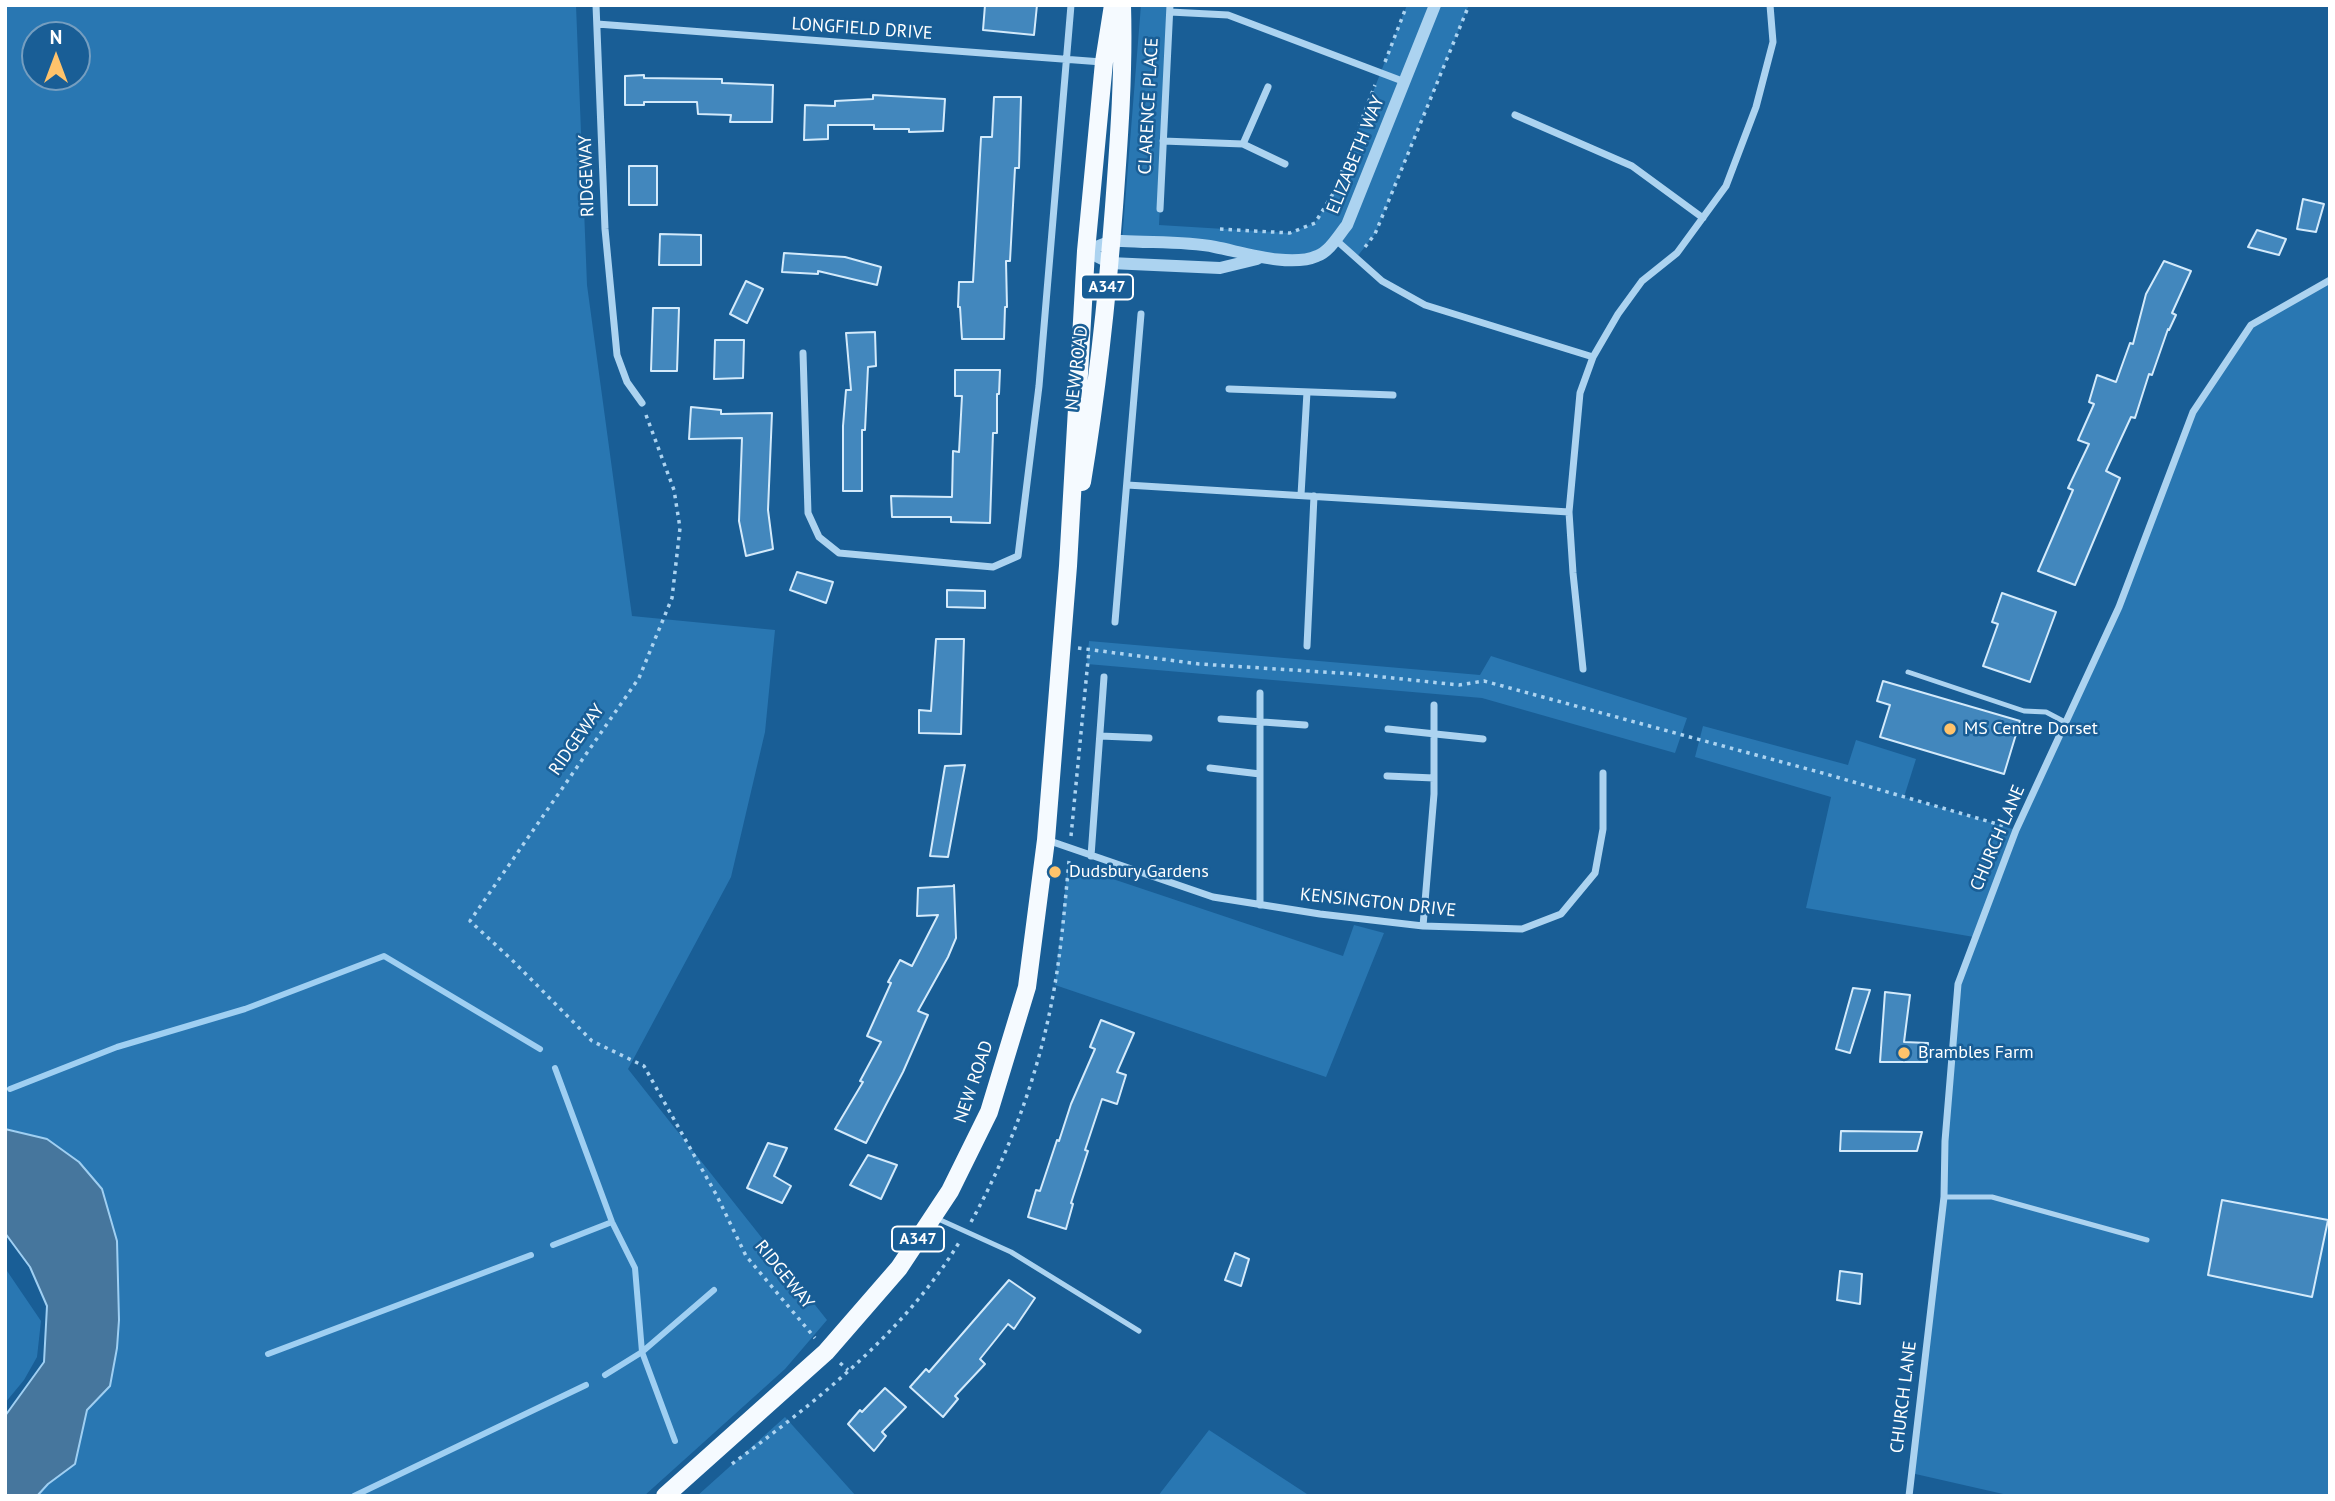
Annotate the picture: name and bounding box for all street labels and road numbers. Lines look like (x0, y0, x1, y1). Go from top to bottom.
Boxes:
street label: LONGFIELD DRIVE (791, 13, 933, 45)
street label: CLARENCE PLACE (1135, 37, 1163, 175)
street label: ELIZABETH WAY (1323, 93, 1389, 217)
street label: RIDGEWAY (575, 135, 599, 217)
road number: A347 (1081, 274, 1133, 300)
street label: NEW ROAD (1061, 324, 1093, 412)
street label: RIDGEWAY (545, 700, 609, 780)
street label: CHURCH LANE (1966, 782, 2030, 894)
street label: KENSINGTON DRIVE (1299, 884, 1457, 922)
street label: NEW ROAD (950, 1038, 998, 1126)
road number: A347 (892, 1226, 944, 1252)
street label: RIDGEWAY (750, 1236, 818, 1314)
street label: CHURCH LANE (1886, 1340, 1922, 1454)

